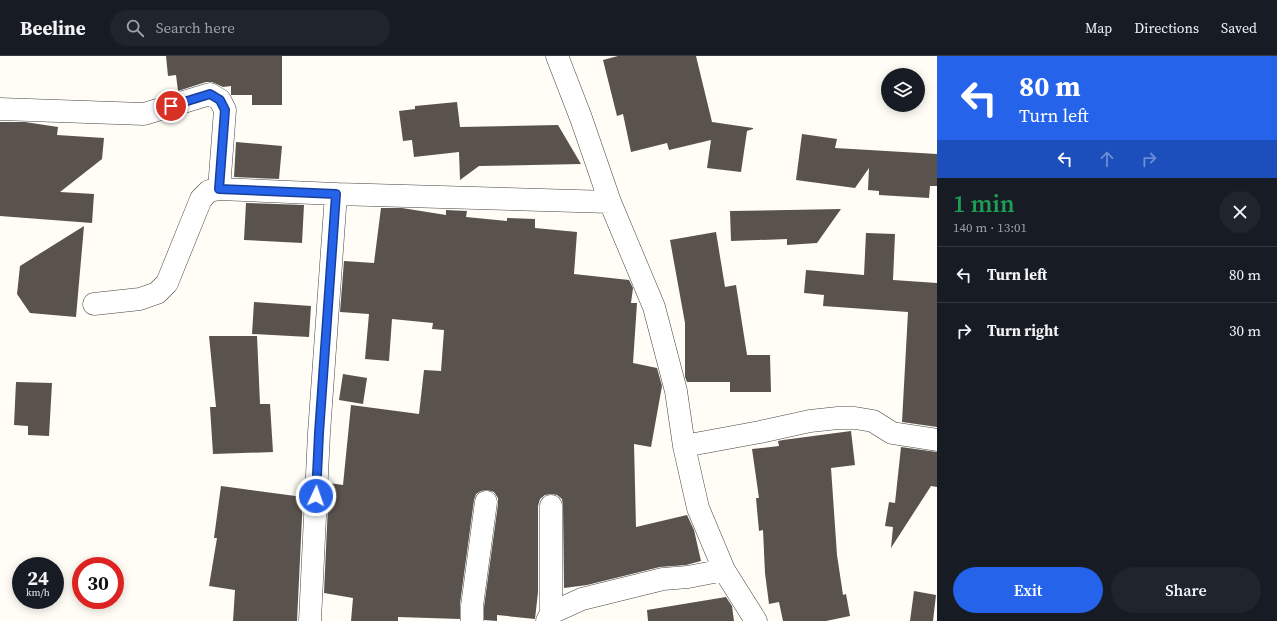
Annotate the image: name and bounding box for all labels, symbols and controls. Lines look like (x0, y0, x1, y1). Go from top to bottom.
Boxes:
search box (110, 10, 390, 46)
text: Beeline (20, 15, 86, 41)
icon: search (124, 17, 146, 39)
text: Search here (156, 17, 235, 38)
text: Map (1085, 18, 1112, 38)
text: Directions (1134, 18, 1199, 38)
text: Saved (1221, 18, 1257, 38)
text: 80 m (1019, 67, 1081, 105)
map controls (881, 68, 925, 112)
button: layers (881, 68, 925, 112)
icon: left (953, 72, 1005, 124)
pin (154, 89, 188, 123)
icon: arrive (160, 95, 182, 117)
text: Turn left (1019, 103, 1089, 128)
icon: left (1054, 148, 1076, 170)
icon: ahead (1096, 148, 1118, 170)
icon: right (1138, 148, 1160, 170)
text: 1 min (953, 187, 1015, 220)
button: close (1219, 191, 1261, 233)
text: 140 m · 13:01 (953, 219, 1027, 236)
icon: left (953, 264, 975, 286)
text: Turn left (987, 264, 1047, 285)
text: 80 m (1229, 264, 1261, 285)
icon: right (953, 320, 975, 342)
text: Turn right (987, 320, 1059, 341)
text: 30 m (1229, 320, 1261, 341)
position arrow (295, 475, 337, 517)
speed limit sign: 30 (72, 557, 124, 609)
text: 24 (27, 564, 49, 592)
button: Exit (953, 567, 1103, 613)
button: Share (1111, 567, 1261, 613)
text: km/h (26, 586, 50, 599)

